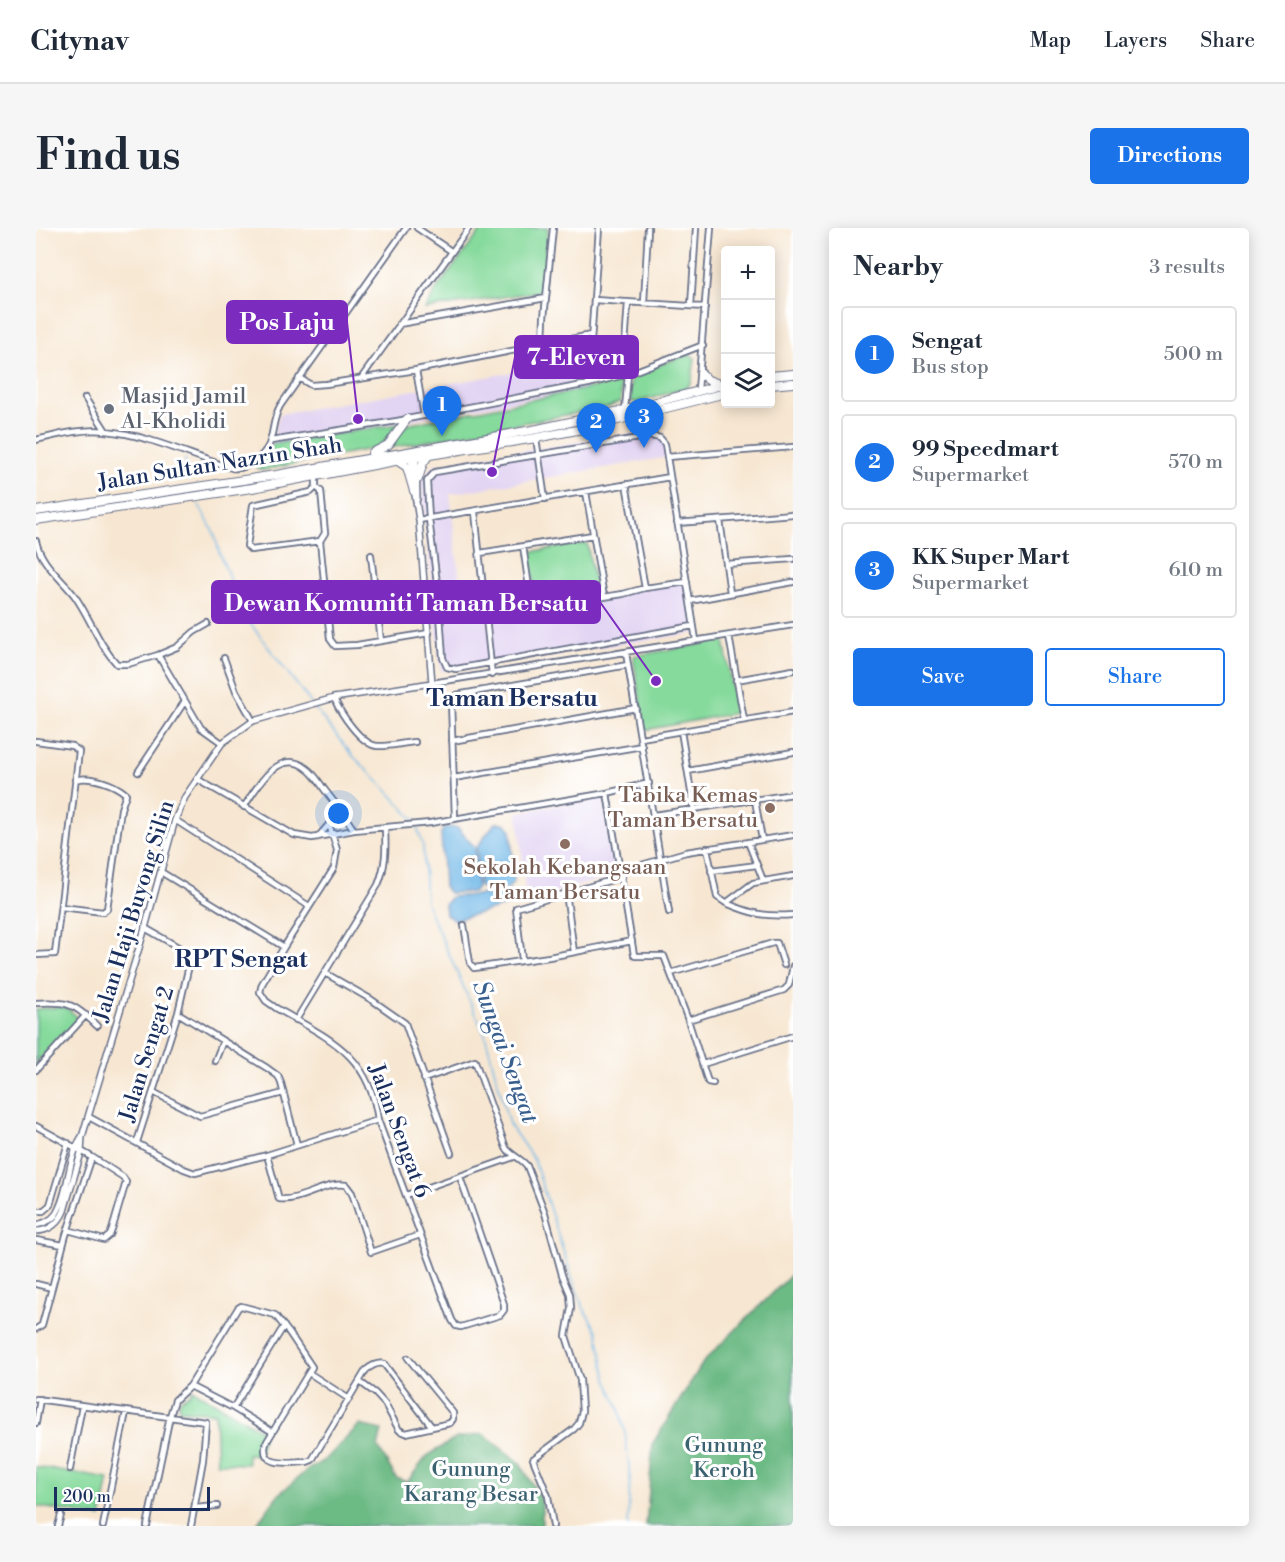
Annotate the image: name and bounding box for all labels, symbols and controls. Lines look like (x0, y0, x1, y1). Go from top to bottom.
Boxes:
text: Citynav (30, 24, 129, 59)
text: Map (1030, 28, 1071, 54)
text: Layers (1104, 28, 1167, 54)
text: Share (1200, 28, 1255, 54)
button: Directions (1090, 128, 1249, 184)
text: Find us (36, 130, 180, 183)
map controls (721, 246, 775, 408)
button: + (721, 246, 775, 300)
text: Nearby (853, 251, 943, 283)
text: 3 results (1149, 255, 1225, 280)
button: − (721, 300, 775, 354)
callout: Pos Laju (227, 301, 347, 343)
text: Pos Laju (239, 308, 335, 338)
text: Sengat (912, 328, 982, 355)
callout: 7-Eleven (515, 336, 638, 378)
text: 1 (870, 342, 879, 367)
text: 500 m (1164, 342, 1223, 367)
text: 7-Eleven (526, 343, 626, 373)
button: layers (721, 354, 775, 408)
text: Bus stop (912, 355, 989, 380)
place label: Masjid Jamil Al-Kholidi (120, 383, 247, 435)
pin: 1 (422, 386, 462, 436)
pin: 3 (624, 398, 664, 448)
marker: Masjid Jamil Al-Kholidi (102, 402, 116, 416)
pin: 2 (576, 404, 616, 453)
street label: Jalan Sultan Nazrin Shah (95, 431, 344, 497)
text: 99 Speedmart (912, 436, 1059, 463)
text: 2 (868, 450, 881, 475)
text: 570 m (1168, 450, 1223, 475)
text: Supermarket (912, 463, 1029, 488)
text: KK Super Mart (912, 544, 1069, 571)
text: 3 (868, 558, 881, 583)
text: 610 m (1169, 558, 1223, 583)
text: Supermarket (912, 571, 1029, 596)
callout: Dewan Komuniti Taman Bersatu (212, 581, 600, 623)
text: Dewan Komuniti Taman Bersatu (224, 589, 588, 619)
button: Save (853, 648, 1033, 706)
button: Share (1045, 648, 1225, 706)
district label: Taman Bersatu (426, 684, 598, 714)
place label: Tabika Kemas Taman Bersatu (607, 782, 758, 834)
street label: Jalan Haji Buyong Silin (87, 797, 181, 1026)
your location (324, 799, 353, 828)
marker: Tabika Kemas Taman Bersatu (763, 801, 777, 815)
marker: Sekolah Kebangsaan Taman Bersatu (558, 837, 572, 851)
place label: Sekolah Kebangsaan Taman Bersatu (464, 854, 666, 906)
district label: RPT Sengat (174, 945, 308, 975)
water label: Sungai Sengat (465, 976, 545, 1129)
street label: Jalan Sengat 2 (113, 983, 180, 1126)
street label: Jalan Sengat 6 (362, 1059, 436, 1202)
park label: Gunung Keroh (685, 1432, 764, 1484)
park label: Gunung Karang Besar (404, 1456, 538, 1508)
scale bar (54, 1484, 210, 1512)
text: 200 m (63, 1487, 111, 1507)

